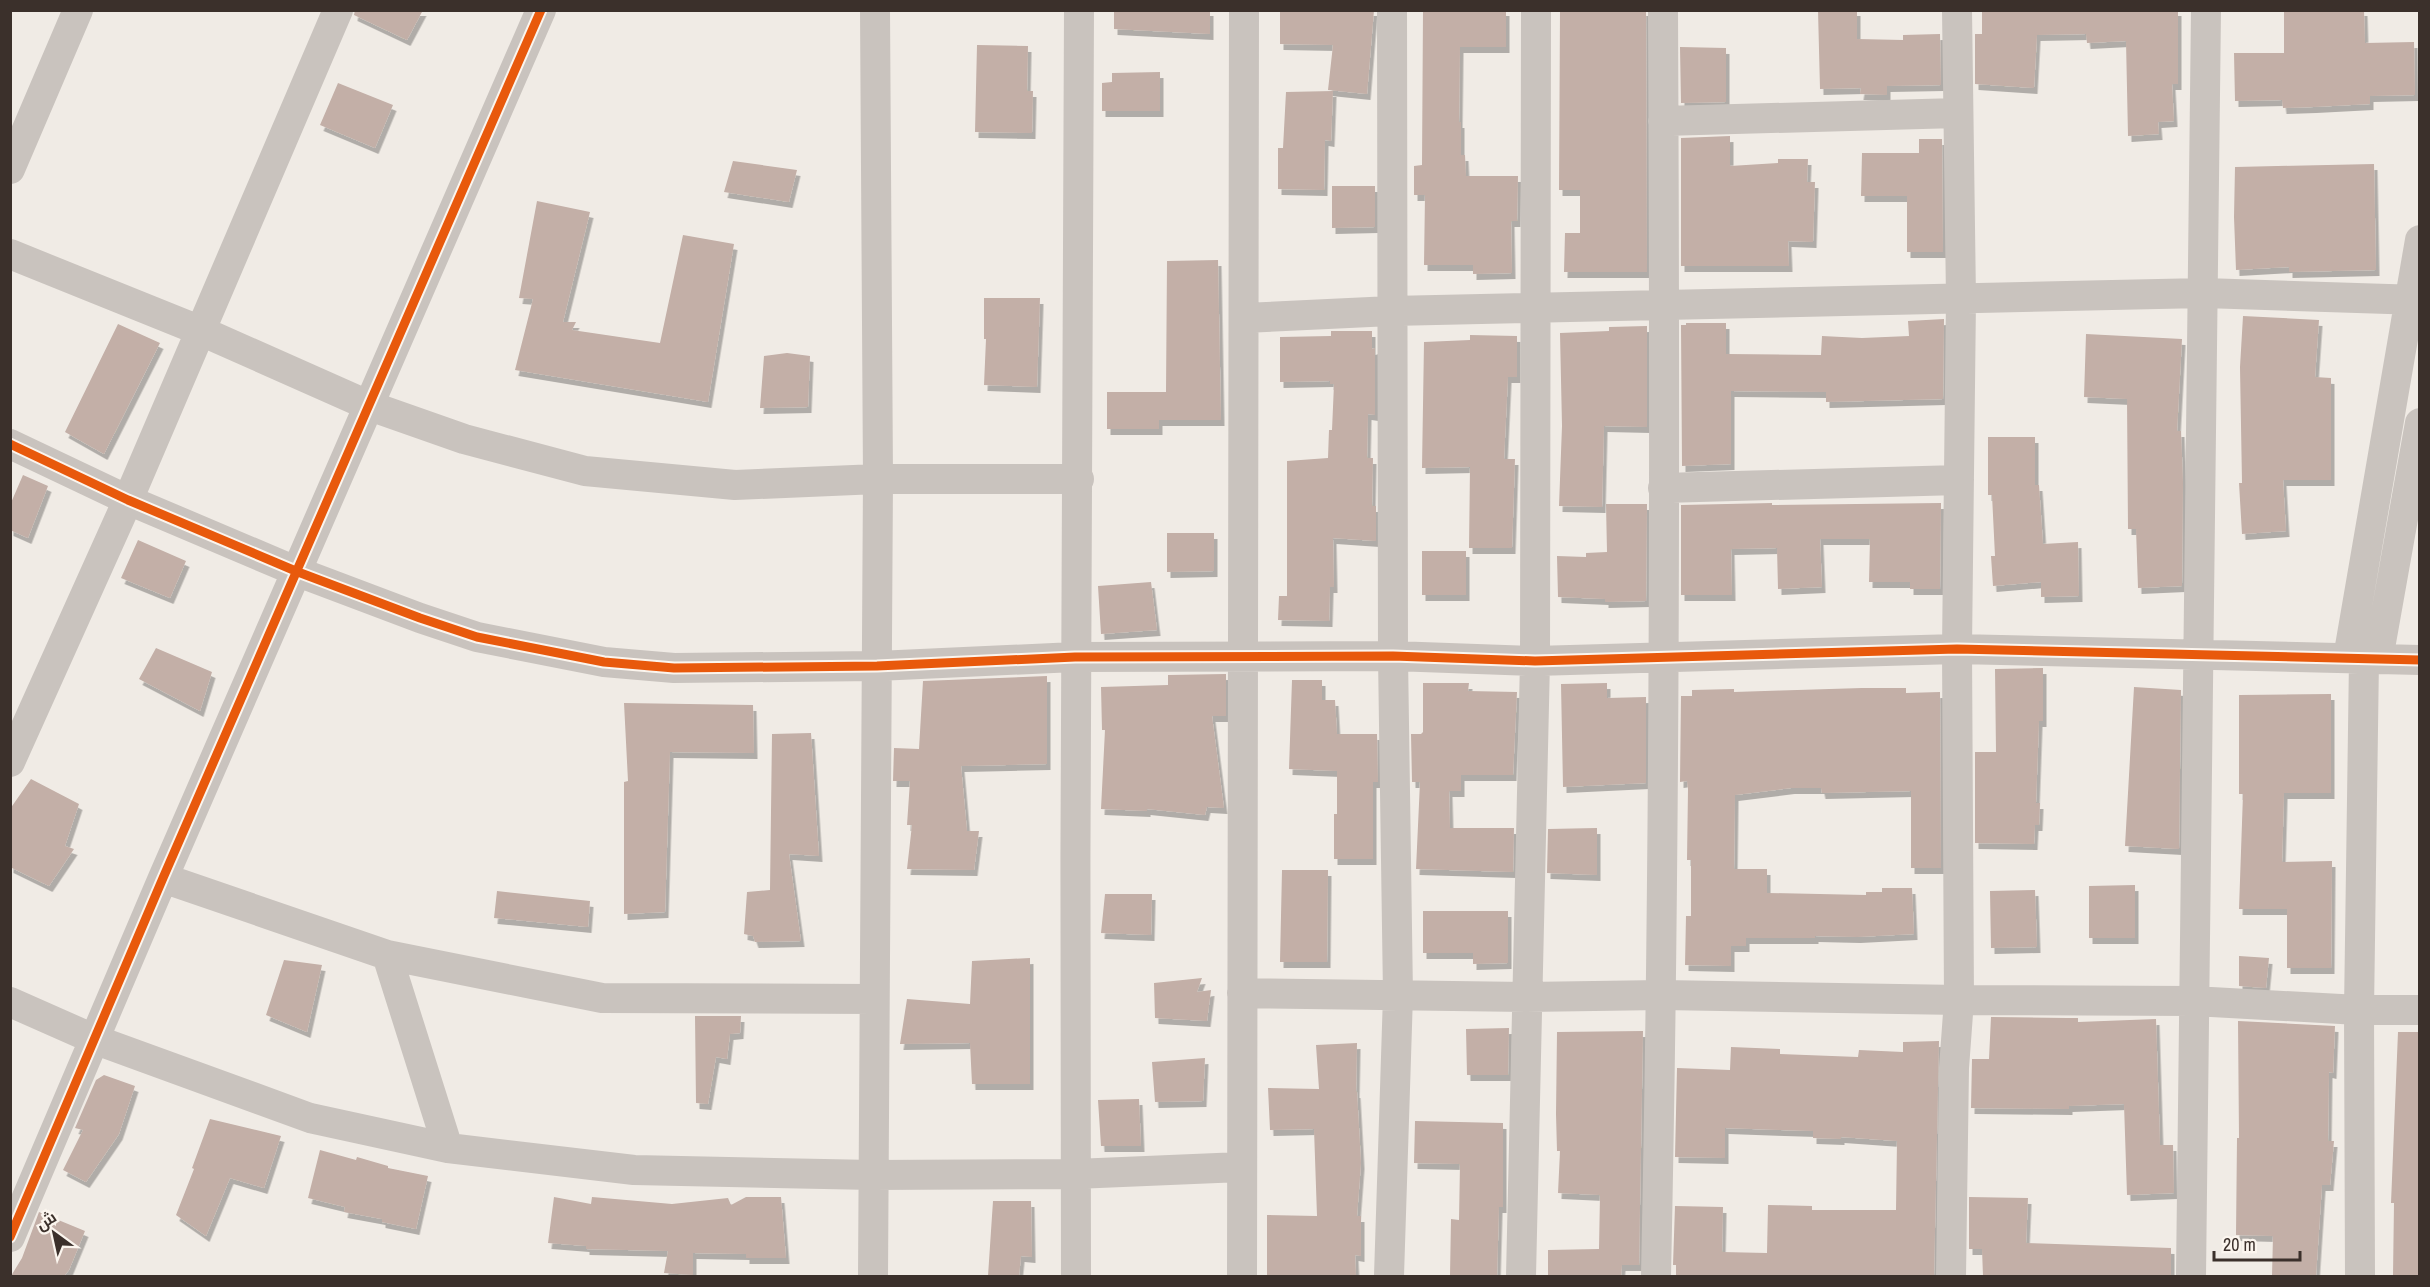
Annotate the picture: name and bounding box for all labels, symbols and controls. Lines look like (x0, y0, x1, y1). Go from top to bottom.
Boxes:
north arrow (24, 1203, 84, 1263)
text: ش (31, 1206, 60, 1235)
scale bar (2214, 1224, 2300, 1262)
text: 20 m (2223, 1232, 2256, 1257)

